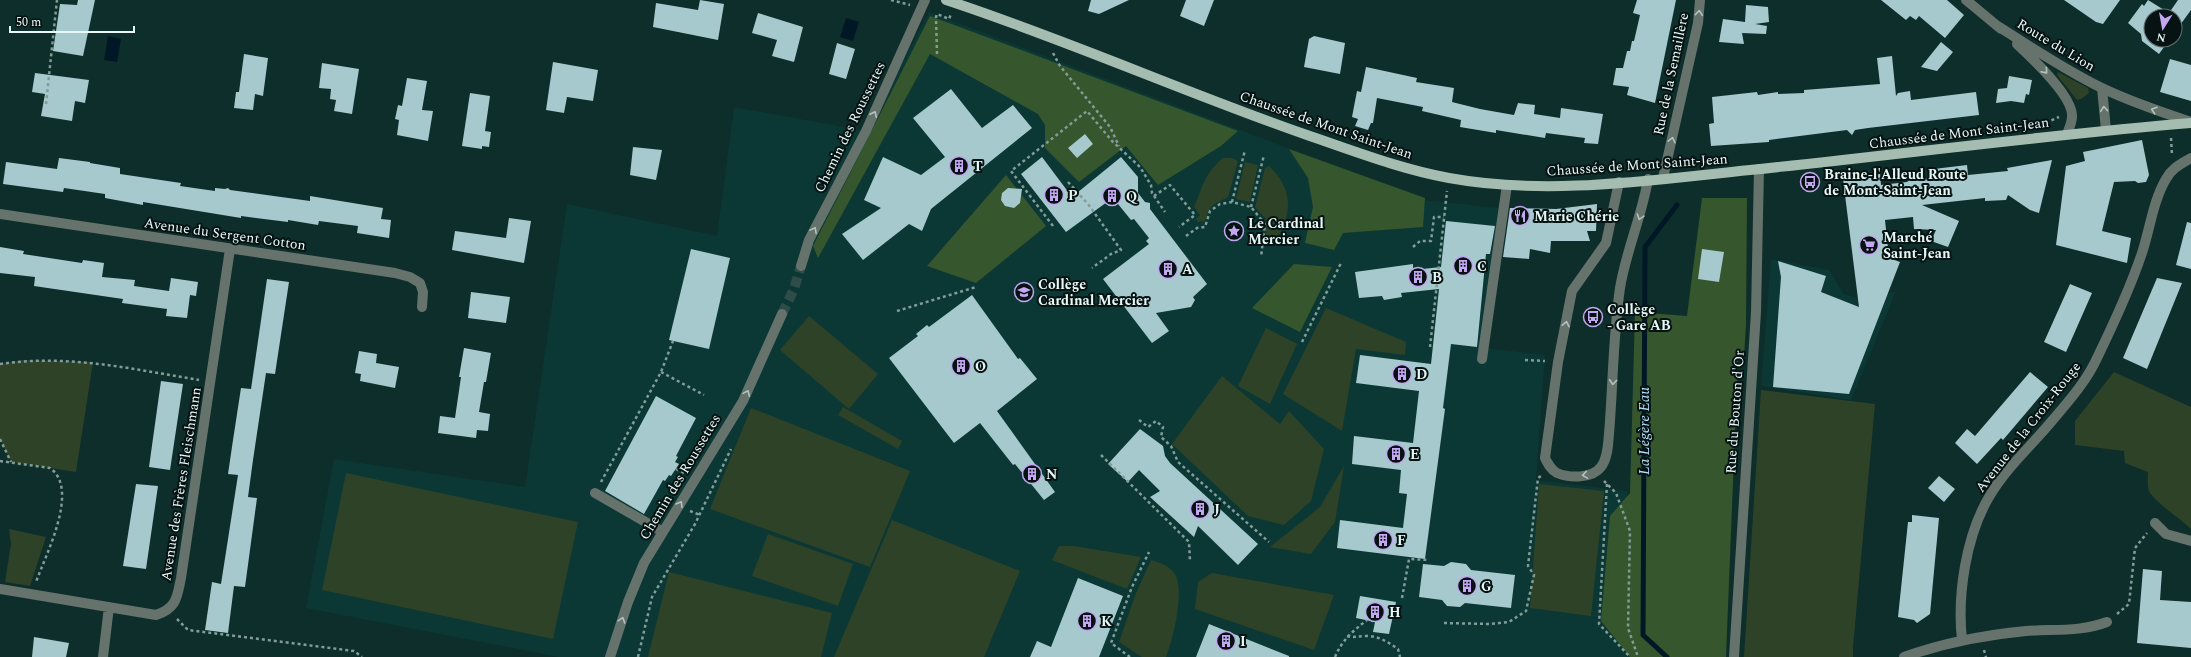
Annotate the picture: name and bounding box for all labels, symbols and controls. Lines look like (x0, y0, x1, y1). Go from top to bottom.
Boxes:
scale bar (10, 8, 134, 34)
north arrow (2143, 8, 2183, 48)
street label: Rue de la Semaillère (1648, 10, 1694, 137)
one-way arrow (1695, 10, 1704, 16)
text: 50 m (16, 13, 41, 32)
street label: Route du Lion (2013, 13, 2099, 77)
text: N (2155, 28, 2167, 47)
street label: Chemin des Roussettes (809, 58, 891, 196)
one-way arrow (2040, 67, 2047, 74)
street label: Chaussée de Mont Saint-Jean (1237, 85, 1415, 165)
one-way arrow (2099, 106, 2108, 112)
one-way arrow (2151, 106, 2158, 115)
one-way arrow (869, 111, 877, 118)
street label: Chaussée de Mont Saint-Jean (1868, 112, 2050, 154)
one-way arrow (1667, 137, 1675, 143)
street label: Chaussée de Mont Saint-Jean (1546, 148, 1728, 182)
building icon: T (948, 155, 970, 177)
place label: T (973, 156, 983, 177)
place label: Braine-l'Alleud Route de Mont-Saint-Jean (1824, 164, 1966, 201)
bus stop icon: Braine-l'Alleud Route de Mont-Saint-Jean (1799, 171, 1821, 193)
building icon: P (1043, 184, 1065, 206)
place label: P (1068, 185, 1078, 206)
building icon: Q (1101, 185, 1123, 207)
place label: Q (1126, 186, 1138, 207)
restaurant icon: Marie Chérie (1509, 205, 1531, 227)
place label: Marie Chérie (1534, 206, 1619, 227)
street label: Avenue du Sergent Cotton (143, 212, 307, 256)
place label: Le Cardinal Mercier (1248, 213, 1324, 250)
one-way arrow (1636, 214, 1645, 221)
place icon: Le Cardinal Mercier (1223, 220, 1245, 242)
one-way arrow (810, 226, 817, 234)
place label: Marché Saint-Jean (1883, 227, 1951, 264)
supermarket icon: Marché Saint-Jean (1858, 234, 1880, 256)
building icon: C (1452, 255, 1474, 277)
place label: C (1477, 256, 1487, 277)
building icon: A (1157, 258, 1179, 280)
place label: A (1182, 259, 1193, 280)
building icon: B (1407, 266, 1429, 288)
place label: B (1432, 267, 1442, 288)
place label: Collège Cardinal Mercier (1038, 274, 1149, 311)
school or university icon: Collège Cardinal Mercier (1013, 281, 1035, 303)
place label: Collège - Gare AB (1607, 299, 1671, 336)
bus stop icon: Collège - Gare AB (1582, 306, 1604, 328)
one-way arrow (1561, 321, 1569, 327)
street label: Rue du Bouton d'Or (1720, 349, 1750, 474)
building icon: O (950, 355, 972, 377)
place label: O (975, 356, 986, 377)
street label: Avenue de la Croix-Rouge (1970, 357, 2086, 497)
building icon: D (1391, 363, 1413, 385)
place label: D (1416, 364, 1427, 385)
one-way arrow (1609, 379, 1618, 385)
street label: Avenue des Frères Fleischmann (155, 386, 207, 582)
water label: La Légère Eau (1633, 387, 1656, 475)
one-way arrow (742, 389, 750, 396)
street label: Chemin des Roussettes (634, 410, 726, 544)
building icon: E (1385, 443, 1407, 465)
place label: E (1410, 444, 1420, 465)
building icon: N (1021, 463, 1043, 485)
place label: N (1046, 464, 1057, 485)
one-way arrow (1582, 470, 1589, 479)
building icon: J (1189, 498, 1211, 520)
place label: J (1214, 499, 1220, 520)
one-way arrow (675, 501, 682, 508)
building icon: F (1372, 529, 1394, 551)
place label: F (1397, 530, 1406, 551)
building icon: G (1456, 575, 1478, 597)
place label: G (1481, 576, 1492, 597)
building icon: H (1364, 601, 1386, 623)
place label: H (1389, 602, 1401, 623)
building icon: K (1076, 610, 1098, 632)
place label: K (1101, 611, 1112, 632)
one-way arrow (617, 617, 626, 624)
building icon: I (1215, 630, 1237, 652)
place label: I (1240, 631, 1246, 652)

